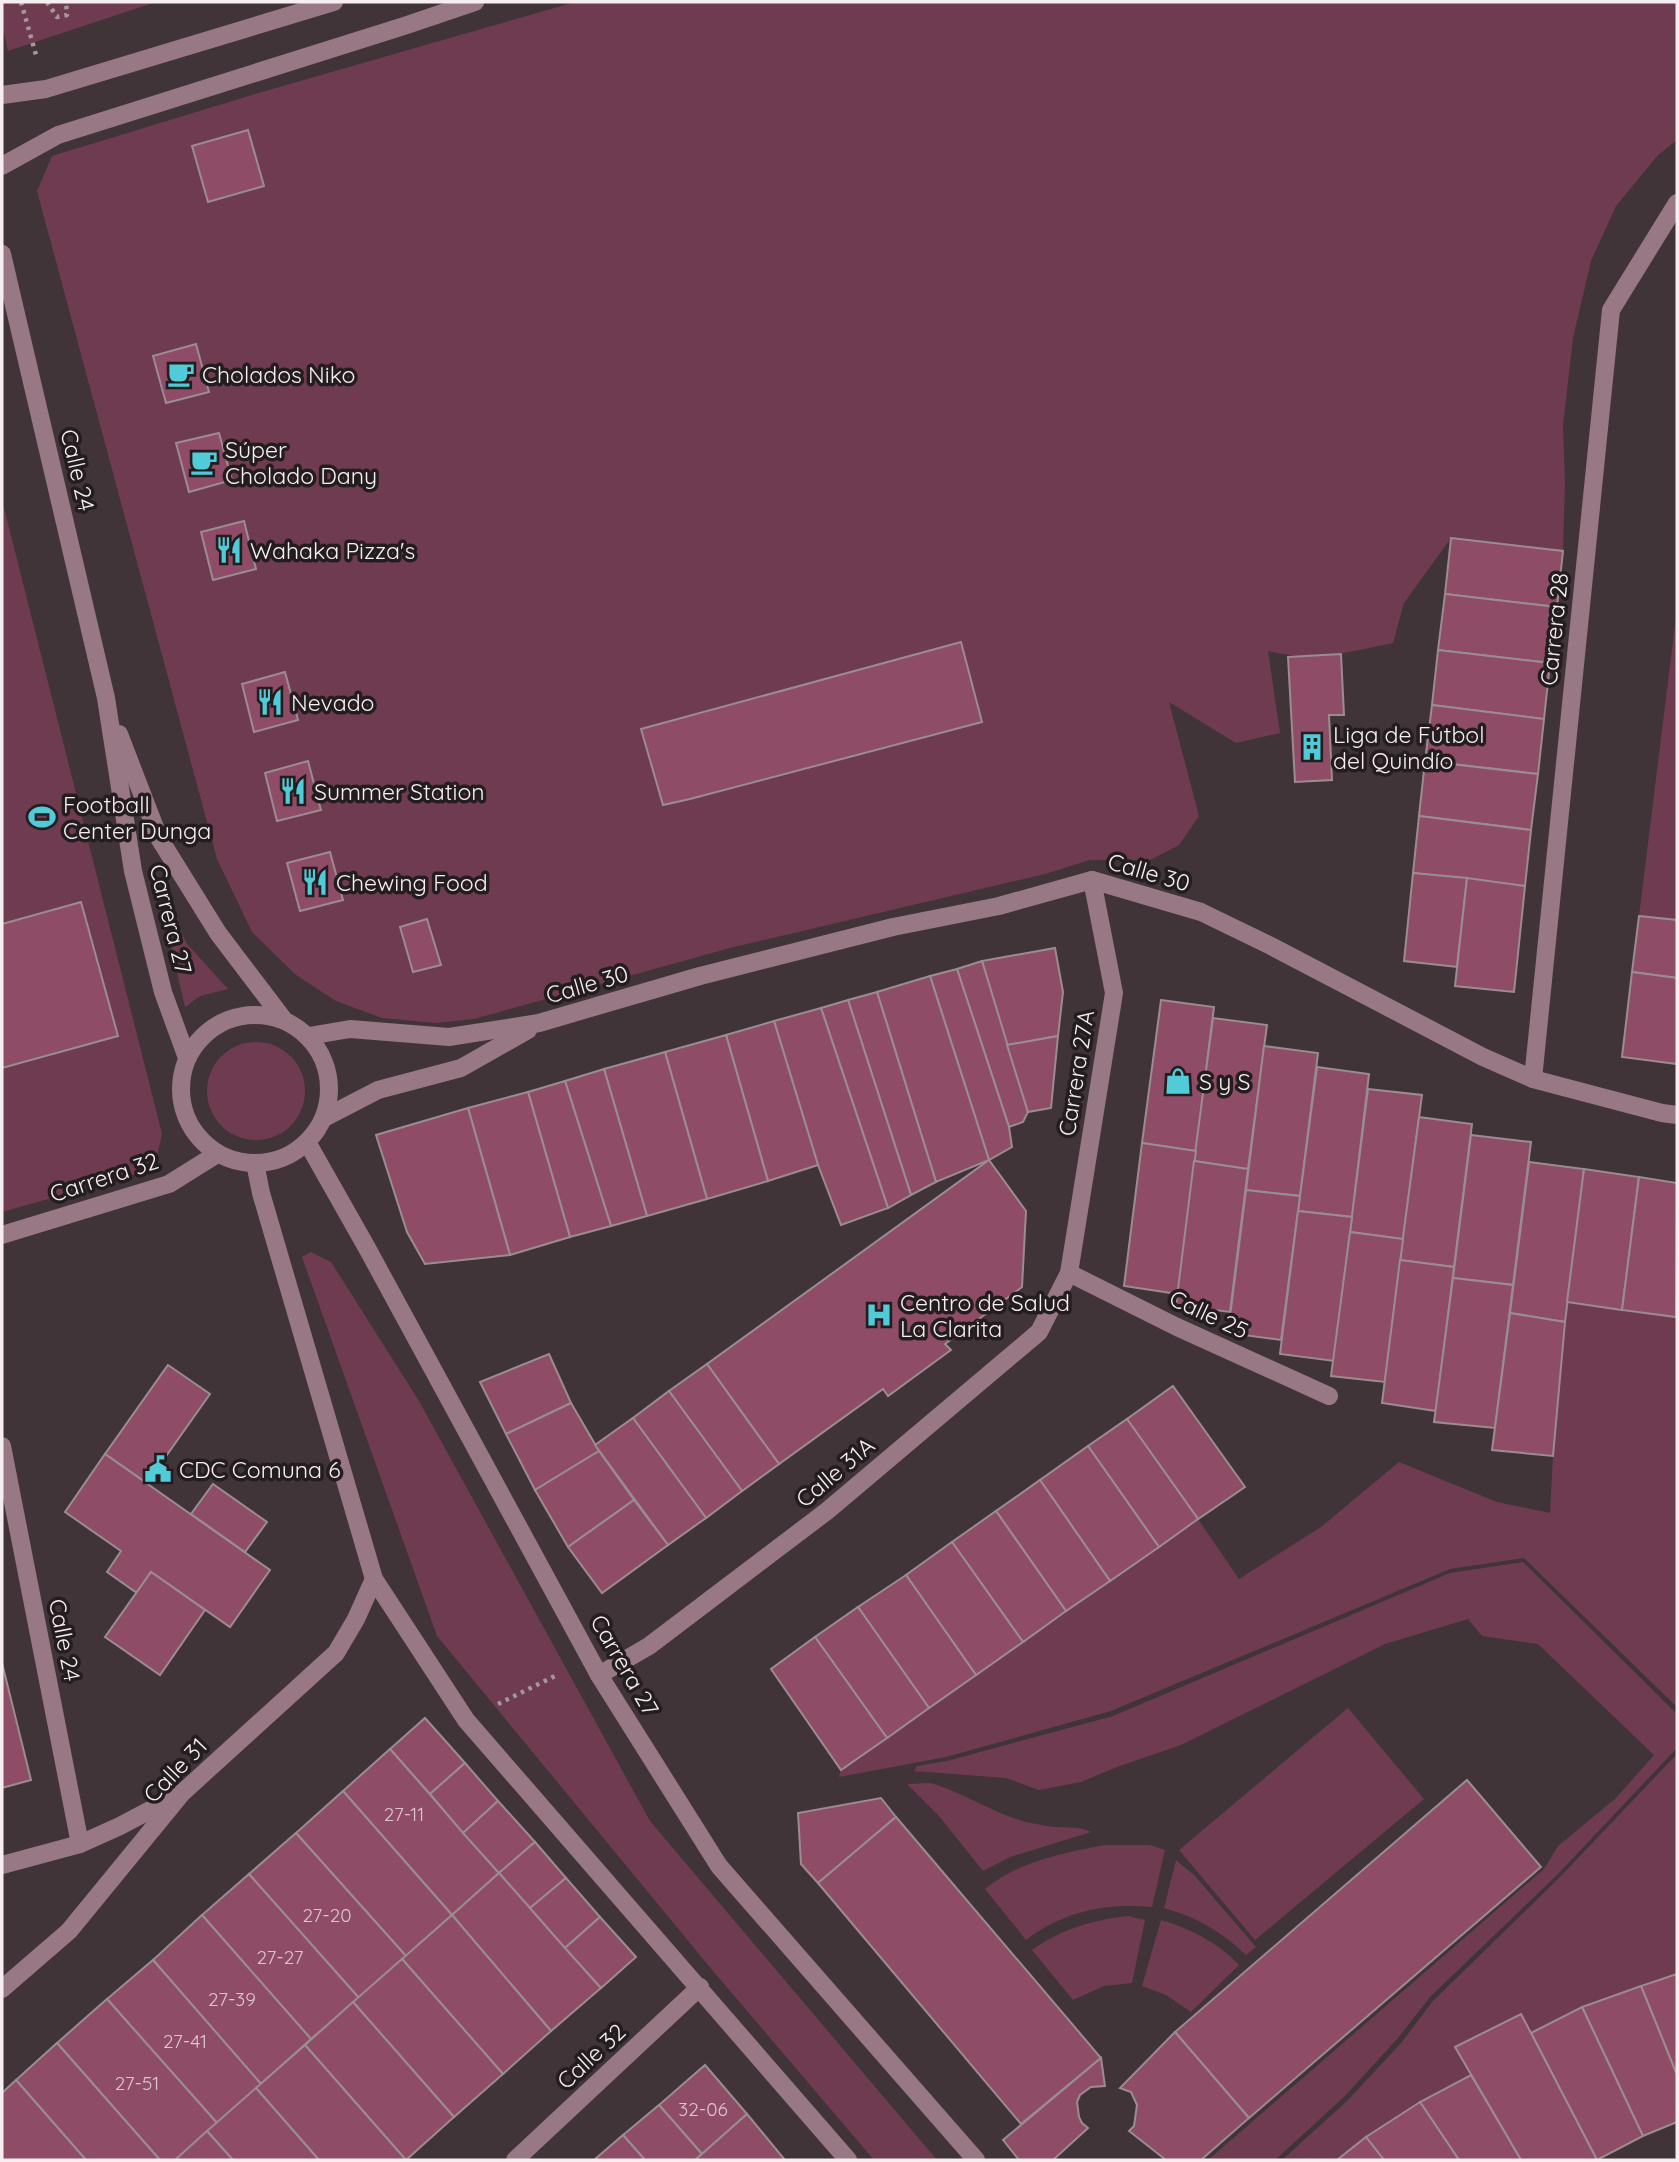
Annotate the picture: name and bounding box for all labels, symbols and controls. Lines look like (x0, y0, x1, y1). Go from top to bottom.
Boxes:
cafe icon: Cholados Niko (166, 359, 196, 389)
place label: Cholados Niko (202, 360, 355, 389)
street label: Calle 24 (55, 426, 101, 514)
place label: Súper Cholado Dany (225, 435, 377, 490)
cafe icon: Súper Cholado Dany (189, 447, 219, 477)
restaurant icon: Wahaka Pizza's (214, 535, 244, 565)
place label: Wahaka Pizza's (250, 536, 415, 565)
street label: Carrera 28 (1534, 571, 1574, 687)
restaurant icon: Nevado (255, 687, 285, 717)
place label: Nevado (291, 688, 375, 717)
place label: Liga de Fútbol del Quindío (1333, 720, 1485, 775)
building icon: Liga de Fútbol del Quindío (1297, 732, 1327, 762)
restaurant icon: Summer Station (278, 776, 308, 806)
place label: Summer Station (314, 777, 485, 806)
place label: Football Center Dunga (63, 790, 211, 845)
sports icon: Football Center Dunga (27, 802, 57, 832)
street label: Calle 30 (1104, 846, 1194, 898)
street label: Carrera 27 (143, 861, 199, 977)
restaurant icon: Chewing Food (300, 867, 330, 897)
place label: Chewing Food (336, 868, 488, 897)
street label: Calle 30 (542, 958, 632, 1010)
street label: Carrera 27A (1052, 1008, 1100, 1138)
shop icon: S y S (1163, 1066, 1193, 1096)
place label: S y S (1199, 1067, 1250, 1096)
street label: Carrera 32 (46, 1146, 162, 1208)
street label: Calle 25 (1165, 1283, 1253, 1345)
place label: Centro de Salud La Clarita (900, 1288, 1070, 1343)
hospital icon: Centro de Salud La Clarita (864, 1300, 894, 1330)
street label: Calle 31A (790, 1431, 880, 1513)
public building icon: CDC Comuna 6 (143, 1454, 173, 1484)
place label: CDC Comuna 6 (179, 1455, 341, 1484)
street label: Calle 24 (43, 1596, 87, 1684)
street label: Carrera 27 (584, 1609, 666, 1721)
street label: Calle 31 (137, 1731, 213, 1809)
house number: 27-11 (384, 1802, 424, 1826)
house number: 27-20 (302, 1903, 352, 1927)
house number: 27-27 (256, 1945, 304, 1969)
house number: 27-39 (208, 1987, 256, 2011)
street label: Calle 32 (551, 2017, 631, 2095)
house number: 27-41 (163, 2029, 207, 2053)
house number: 27-51 (115, 2071, 159, 2095)
house number: 32-06 (678, 2097, 728, 2121)

